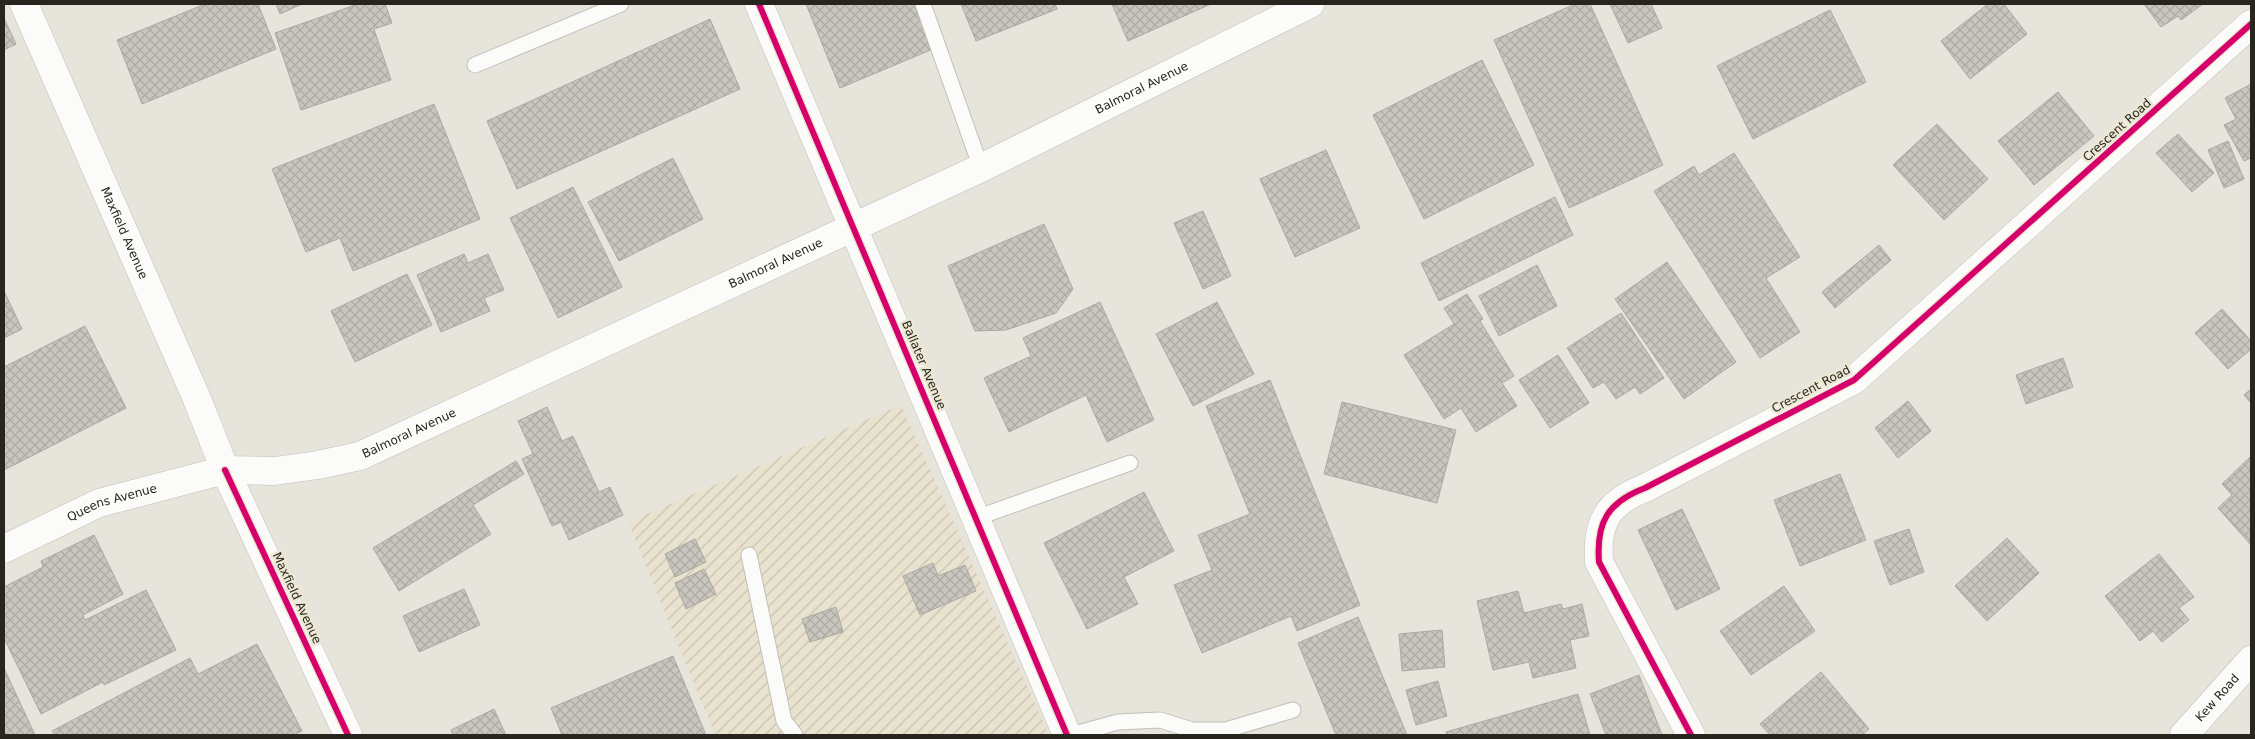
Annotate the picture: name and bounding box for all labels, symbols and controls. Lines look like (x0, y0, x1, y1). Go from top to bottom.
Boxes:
street label: Balmoral Avenue (1093, 59, 1190, 117)
street label: Crescent Road (2080, 96, 2154, 164)
street label: Maxfield Avenue (98, 185, 151, 281)
street label: Balmoral Avenue (726, 235, 825, 291)
street label: Ballater Avenue (899, 319, 949, 411)
street label: Crescent Road (1769, 362, 1853, 416)
street label: Balmoral Avenue (360, 405, 458, 461)
street label: Queens Avenue (65, 481, 158, 524)
street label: Maxfield Avenue (270, 550, 324, 646)
street label: Kew Road (2193, 671, 2242, 724)

